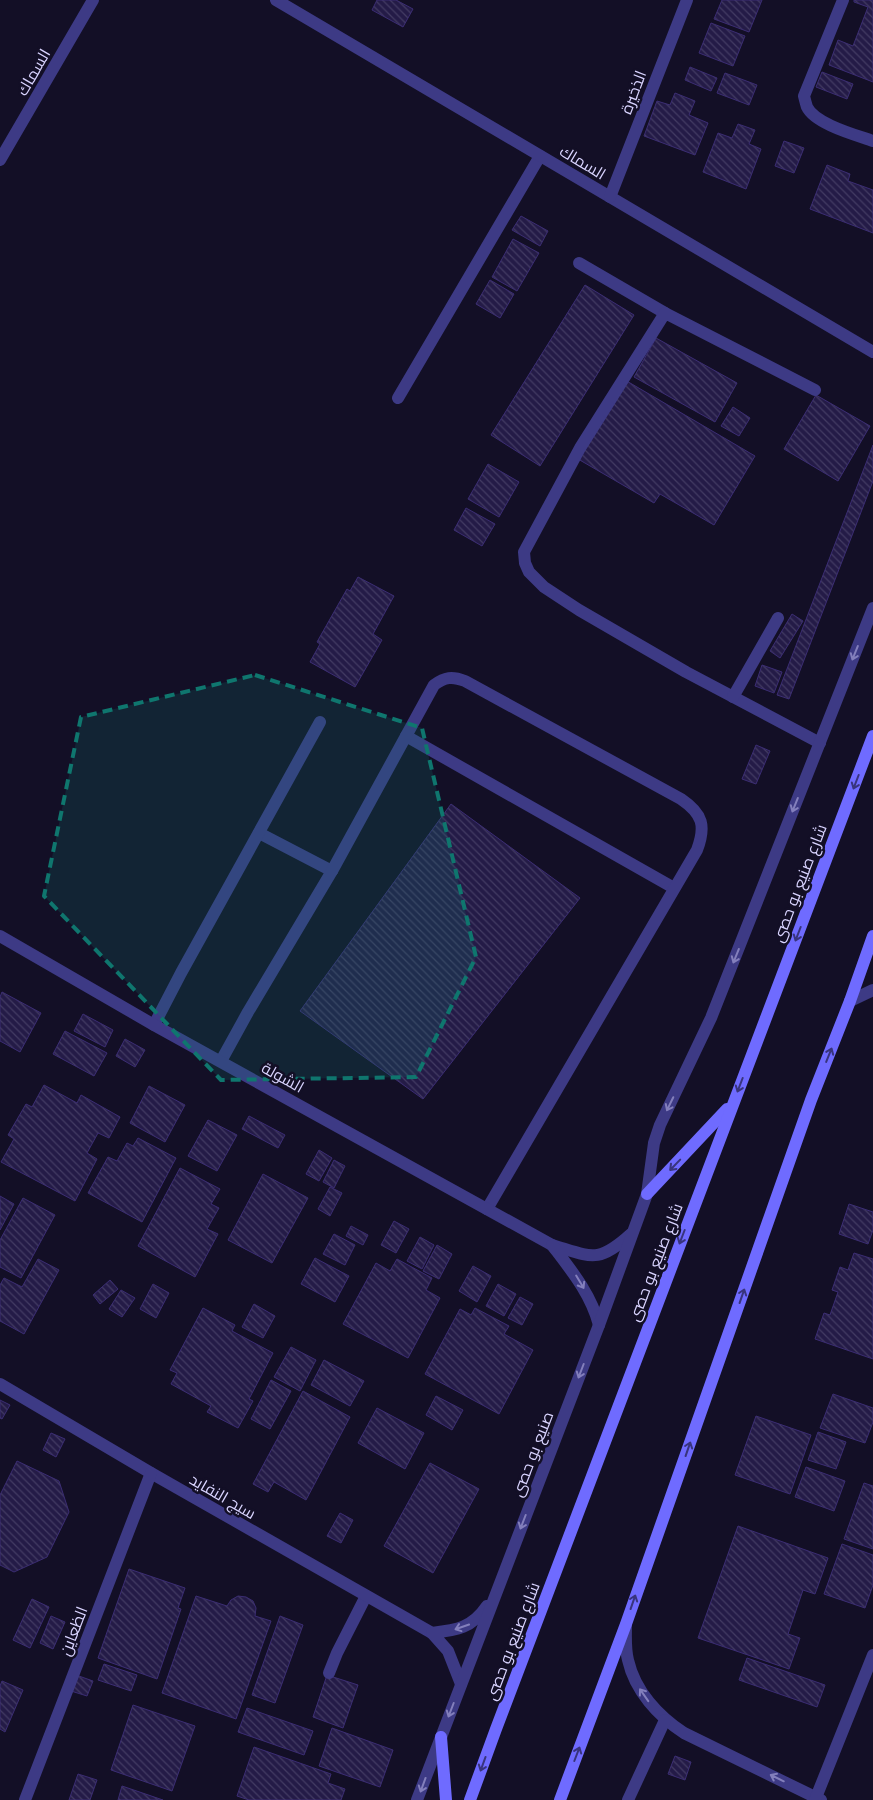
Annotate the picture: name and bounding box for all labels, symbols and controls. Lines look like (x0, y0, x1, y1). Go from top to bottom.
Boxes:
street label: السماك (12, 45, 54, 99)
street label: الذخيرة (616, 67, 650, 117)
street label: السماك (556, 140, 610, 184)
one-way arrow (850, 645, 859, 661)
one-way arrow (850, 774, 860, 789)
one-way arrow (790, 797, 799, 812)
street label: شارع صنيع بو حصى (767, 821, 833, 946)
one-way arrow (793, 925, 802, 941)
one-way arrow (730, 948, 740, 963)
one-way arrow (825, 1048, 834, 1063)
street label: الشولة (258, 1057, 308, 1097)
one-way arrow (735, 1077, 744, 1093)
one-way arrow (665, 1097, 675, 1112)
one-way arrow (669, 1158, 681, 1171)
street label: شارع صنيع بو حصى (623, 1200, 689, 1325)
one-way arrow (677, 1229, 686, 1245)
one-way arrow (575, 1275, 585, 1289)
one-way arrow (738, 1288, 747, 1304)
one-way arrow (576, 1362, 585, 1378)
street label: صنيع بو حصى (507, 1409, 559, 1500)
one-way arrow (684, 1442, 693, 1457)
street label: سيج النفايد (185, 1469, 260, 1525)
one-way arrow (518, 1514, 527, 1530)
street label: شارع صنيع بو حصى (480, 1579, 546, 1704)
one-way arrow (629, 1594, 639, 1610)
street label: الظعاين (55, 1604, 92, 1659)
one-way arrow (455, 1623, 470, 1632)
one-way arrow (639, 1688, 649, 1702)
one-way arrow (446, 1702, 455, 1717)
one-way arrow (573, 1747, 582, 1763)
one-way arrow (478, 1756, 487, 1772)
one-way arrow (770, 1773, 785, 1783)
one-way arrow (418, 1777, 427, 1792)

